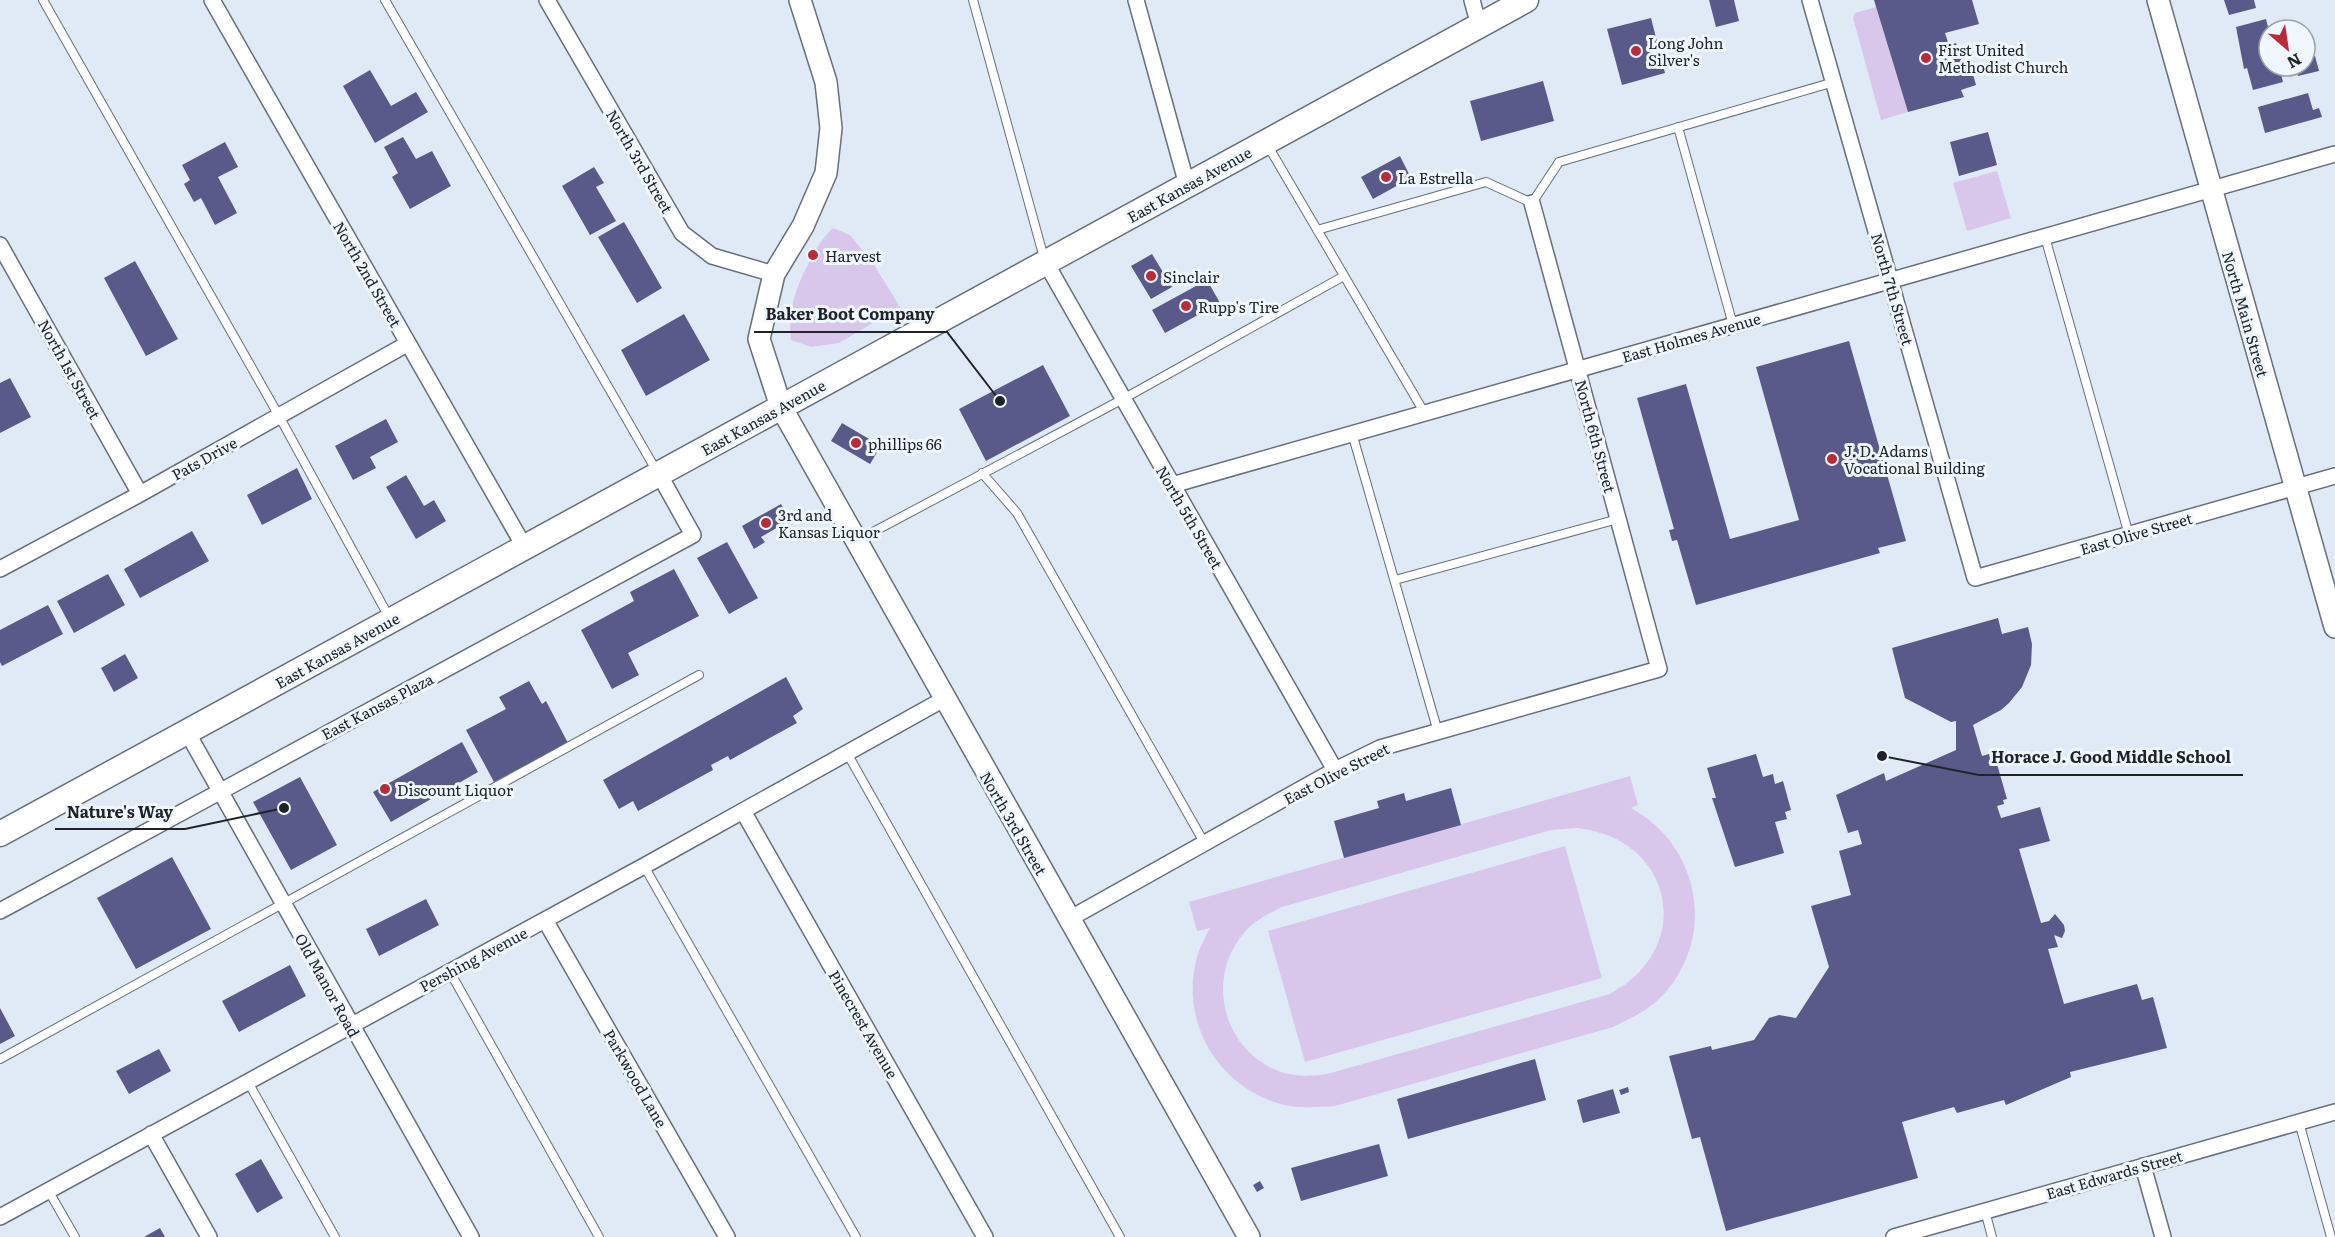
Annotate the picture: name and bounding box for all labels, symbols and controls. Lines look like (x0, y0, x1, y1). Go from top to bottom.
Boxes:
north arrow (2257, 18, 2317, 78)
place label: Long John Silver's (1648, 31, 1724, 71)
place label: First United Methodist Church (1938, 38, 2069, 78)
marker: Long John Silver's (1629, 44, 1643, 58)
text: N (2283, 48, 2306, 76)
marker: First United Methodist Church (1919, 51, 1933, 65)
street label: North 3rd Street (601, 105, 679, 217)
street label: East Kansas Avenue (1123, 140, 1256, 228)
place label: La Estrella (1398, 166, 1474, 189)
marker: La Estrella (1379, 170, 1393, 184)
street label: North 2nd Street (328, 217, 408, 331)
street label: North 7th Street (1866, 230, 1920, 348)
place label: Harvest (825, 244, 881, 267)
marker: Harvest (806, 248, 820, 262)
street label: North Main Street (2217, 248, 2275, 380)
place label: Sinclair (1163, 265, 1219, 288)
marker: Sinclair (1144, 269, 1158, 283)
place label: Rupp's Tire (1198, 295, 1279, 318)
callout: Baker Boot Company (754, 298, 947, 332)
marker: Rupp's Tire (1179, 299, 1193, 313)
text: Baker Boot Company (765, 301, 935, 325)
street label: East Holmes Avenue (1619, 306, 1763, 368)
street label: North 1st Street (33, 315, 107, 423)
street label: East Kansas Avenue (697, 373, 830, 461)
street label: North 6th Street (1570, 377, 1622, 495)
street label: Pats Drive (167, 430, 241, 485)
place label: phillips 66 (868, 432, 942, 455)
marker: phillips 66 (849, 436, 863, 450)
place label: J. D. Adams Vocational Building (1844, 439, 1986, 479)
marker: J. D. Adams Vocational Building (1825, 452, 1839, 466)
street label: North 5th Street (1151, 461, 1229, 573)
place label: 3rd and Kansas Liquor (778, 503, 880, 543)
street label: East Olive Street (2077, 506, 2195, 560)
marker: 3rd and Kansas Liquor (759, 516, 773, 530)
street label: East Kansas Avenue (271, 606, 404, 694)
street label: East Kansas Plaza (317, 666, 438, 745)
street label: East Olive Street (1279, 736, 1393, 810)
callout: Horace J. Good Middle School (1979, 741, 2243, 775)
text: Horace J. Good Middle School (1991, 744, 2231, 768)
street label: North 3rd Street (975, 767, 1053, 879)
place label: Discount Liquor (397, 778, 513, 801)
marker: Discount Liquor (378, 782, 392, 796)
callout: Nature's Way (55, 795, 185, 829)
text: Nature's Way (67, 799, 173, 823)
street label: Pershing Avenue (415, 921, 531, 997)
street label: Old Manor Road (290, 929, 366, 1041)
street label: Pinecrest Avenue (824, 965, 905, 1083)
street label: Parkwood Lane (598, 1025, 674, 1132)
street label: East Edwards Street (2043, 1143, 2185, 1205)

